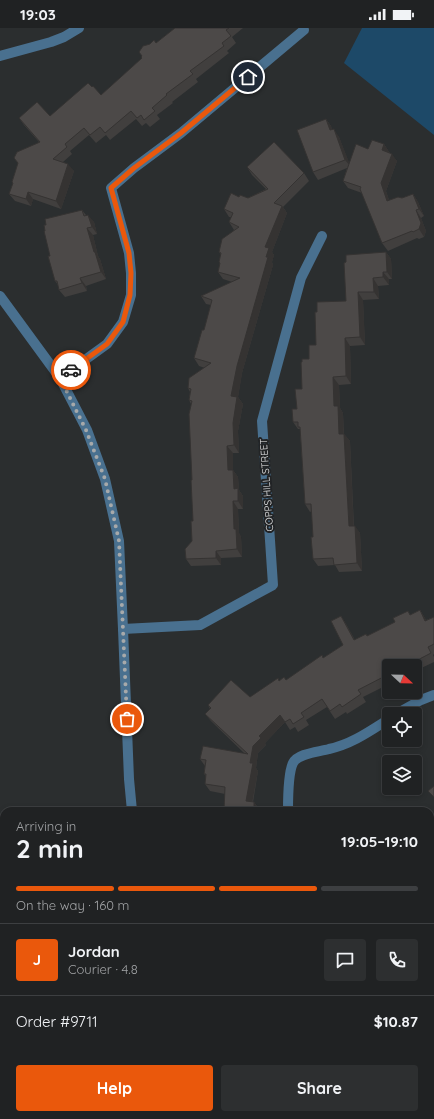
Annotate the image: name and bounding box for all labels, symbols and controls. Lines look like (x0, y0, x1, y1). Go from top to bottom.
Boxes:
text: 19:03 (20, 5, 56, 24)
pin (231, 60, 265, 94)
icon: home (237, 66, 259, 88)
courier (51, 350, 91, 390)
icon: car (60, 359, 82, 381)
street label: COPPS HILL STREET (257, 438, 276, 532)
north arrow (382, 659, 422, 699)
map controls (382, 659, 422, 795)
pin (110, 702, 144, 736)
button: locate (382, 707, 422, 747)
icon: bag (116, 708, 138, 730)
button: layers (382, 755, 422, 795)
text: Arriving in (16, 818, 76, 834)
text: 2 min (16, 832, 84, 865)
text: 19:05–19:10 (341, 832, 418, 851)
text: On the way · 160 m (16, 897, 129, 913)
button: chat (324, 939, 366, 981)
button: phone (376, 939, 418, 981)
text: Jordan (68, 942, 120, 961)
text: J (33, 950, 41, 969)
text: Courier · 4.8 (68, 961, 138, 977)
text: Order #9711 (16, 1012, 98, 1031)
text: $10.87 (374, 1012, 418, 1031)
button: Help (16, 1065, 213, 1111)
button: Share (221, 1065, 418, 1111)

